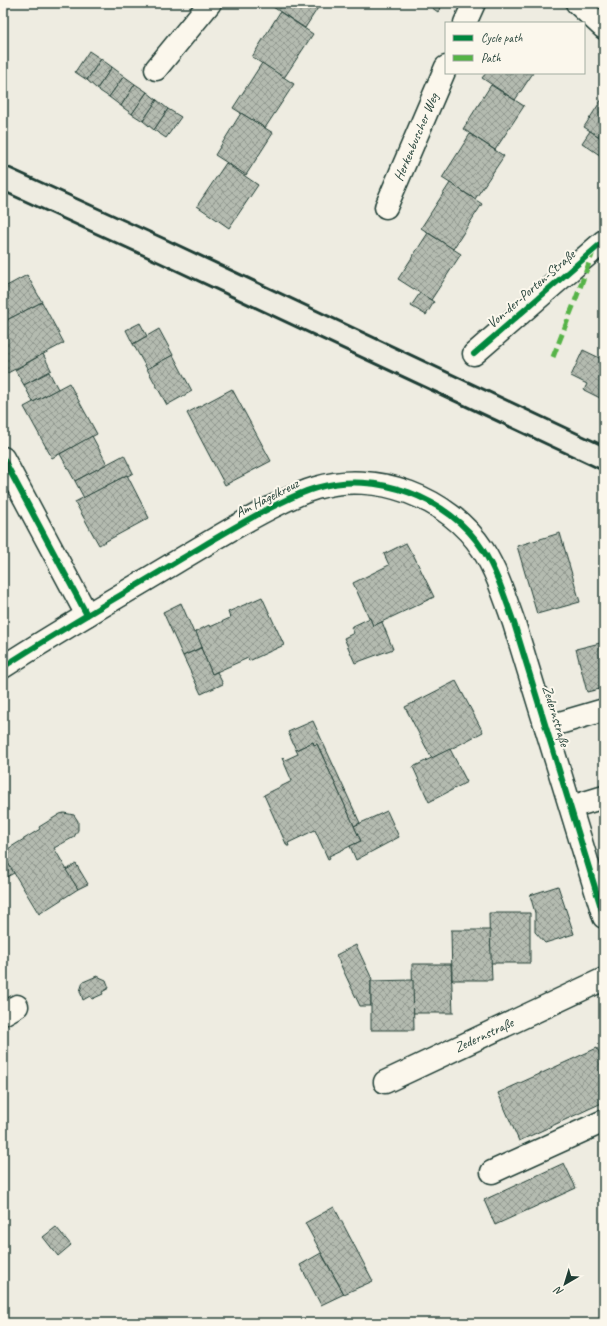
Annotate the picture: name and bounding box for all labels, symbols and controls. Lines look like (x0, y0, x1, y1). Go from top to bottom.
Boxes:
legend (445, 22, 585, 74)
text: Cycle path (481, 30, 523, 46)
text: Path (481, 50, 501, 66)
street label: Herkenbuscher Weg (390, 90, 443, 183)
street label: Von-der-Porten-Straße (484, 245, 580, 332)
street label: Am Hagelkreuz (233, 474, 303, 521)
street label: Zedernstraße (539, 683, 574, 750)
street label: Zedernstraße (452, 1013, 517, 1056)
north arrow (545, 1264, 585, 1304)
text: N (550, 1283, 566, 1299)

